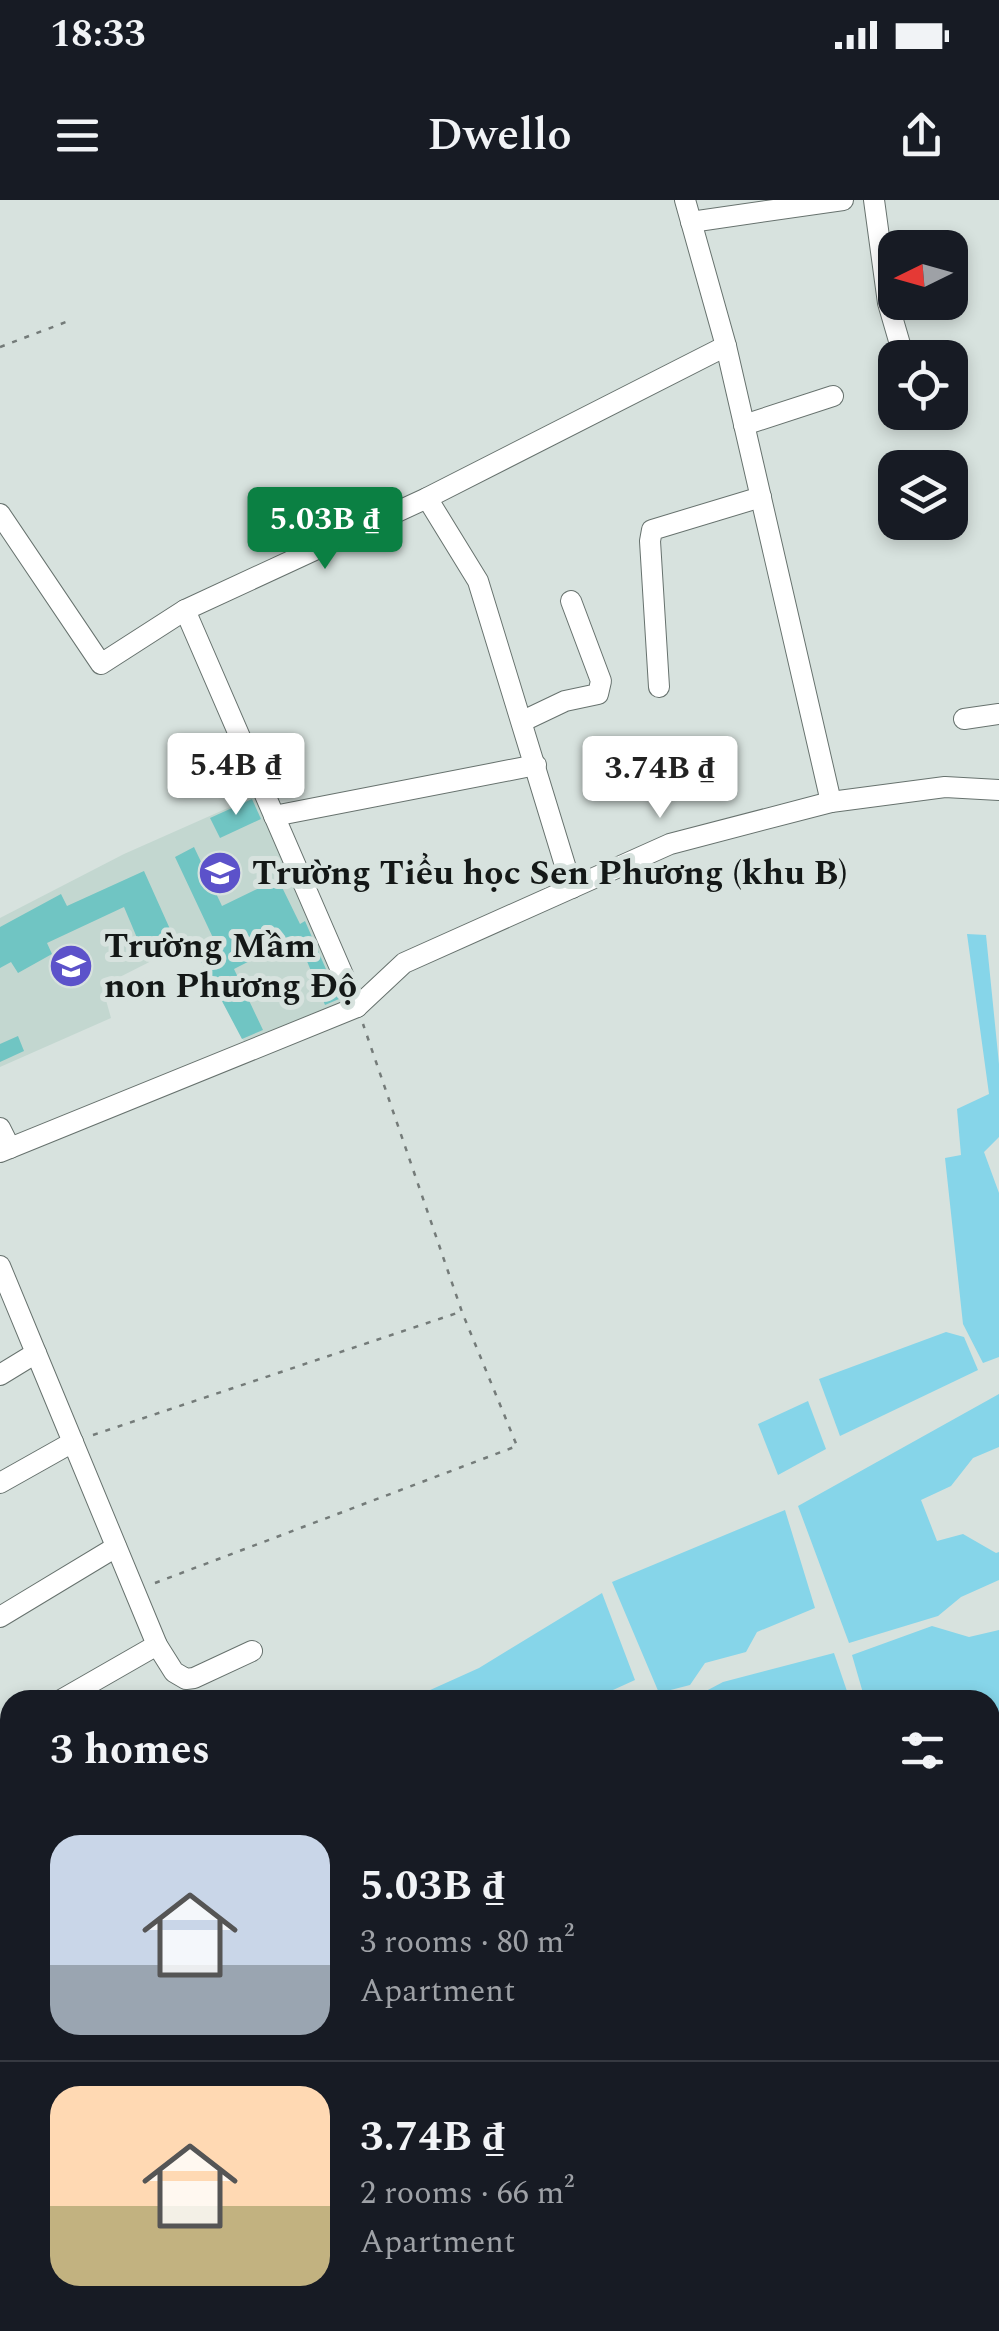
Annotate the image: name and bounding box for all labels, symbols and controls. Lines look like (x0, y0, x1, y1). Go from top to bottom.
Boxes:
text: 18:33 (50, 6, 145, 64)
text: Dwello (427, 101, 572, 170)
icon: menu (50, 108, 105, 163)
icon: share (894, 108, 949, 163)
north arrow (878, 230, 968, 320)
map controls (878, 230, 968, 540)
button: locate (878, 340, 968, 430)
button: layers (878, 450, 968, 540)
pin: 5.03B ₫ (233, 487, 417, 572)
text: 5.03B ₫ (270, 495, 380, 544)
pin: 5.4B ₫ (155, 733, 317, 818)
pin: 3.74B ₫ (568, 736, 752, 821)
text: 5.4B ₫ (189, 741, 283, 790)
text: 3.74B ₫ (605, 744, 715, 793)
place label: Trường Tiểu học Sen Phương (khu B) (252, 847, 847, 900)
school or university icon: Trường Tiểu học Sen Phương (khu B) (197, 850, 243, 896)
place label: Trường Mầm non Phương Độ (104, 920, 357, 1013)
school or university icon: Trường Mầm non Phương Độ (48, 943, 94, 989)
text: 3 homes (50, 1719, 210, 1782)
icon: filters (895, 1723, 950, 1778)
text: 5.03B ₫ (360, 1855, 506, 1918)
icon: home (130, 1875, 250, 1995)
text: 3 rooms · 80 m² (360, 1918, 574, 1967)
text: Apartment (360, 1967, 515, 2016)
text: 3.74B ₫ (360, 2106, 506, 2169)
icon: home (130, 2126, 250, 2246)
text: 2 rooms · 66 m² (360, 2169, 574, 2218)
text: Apartment (360, 2218, 515, 2267)

